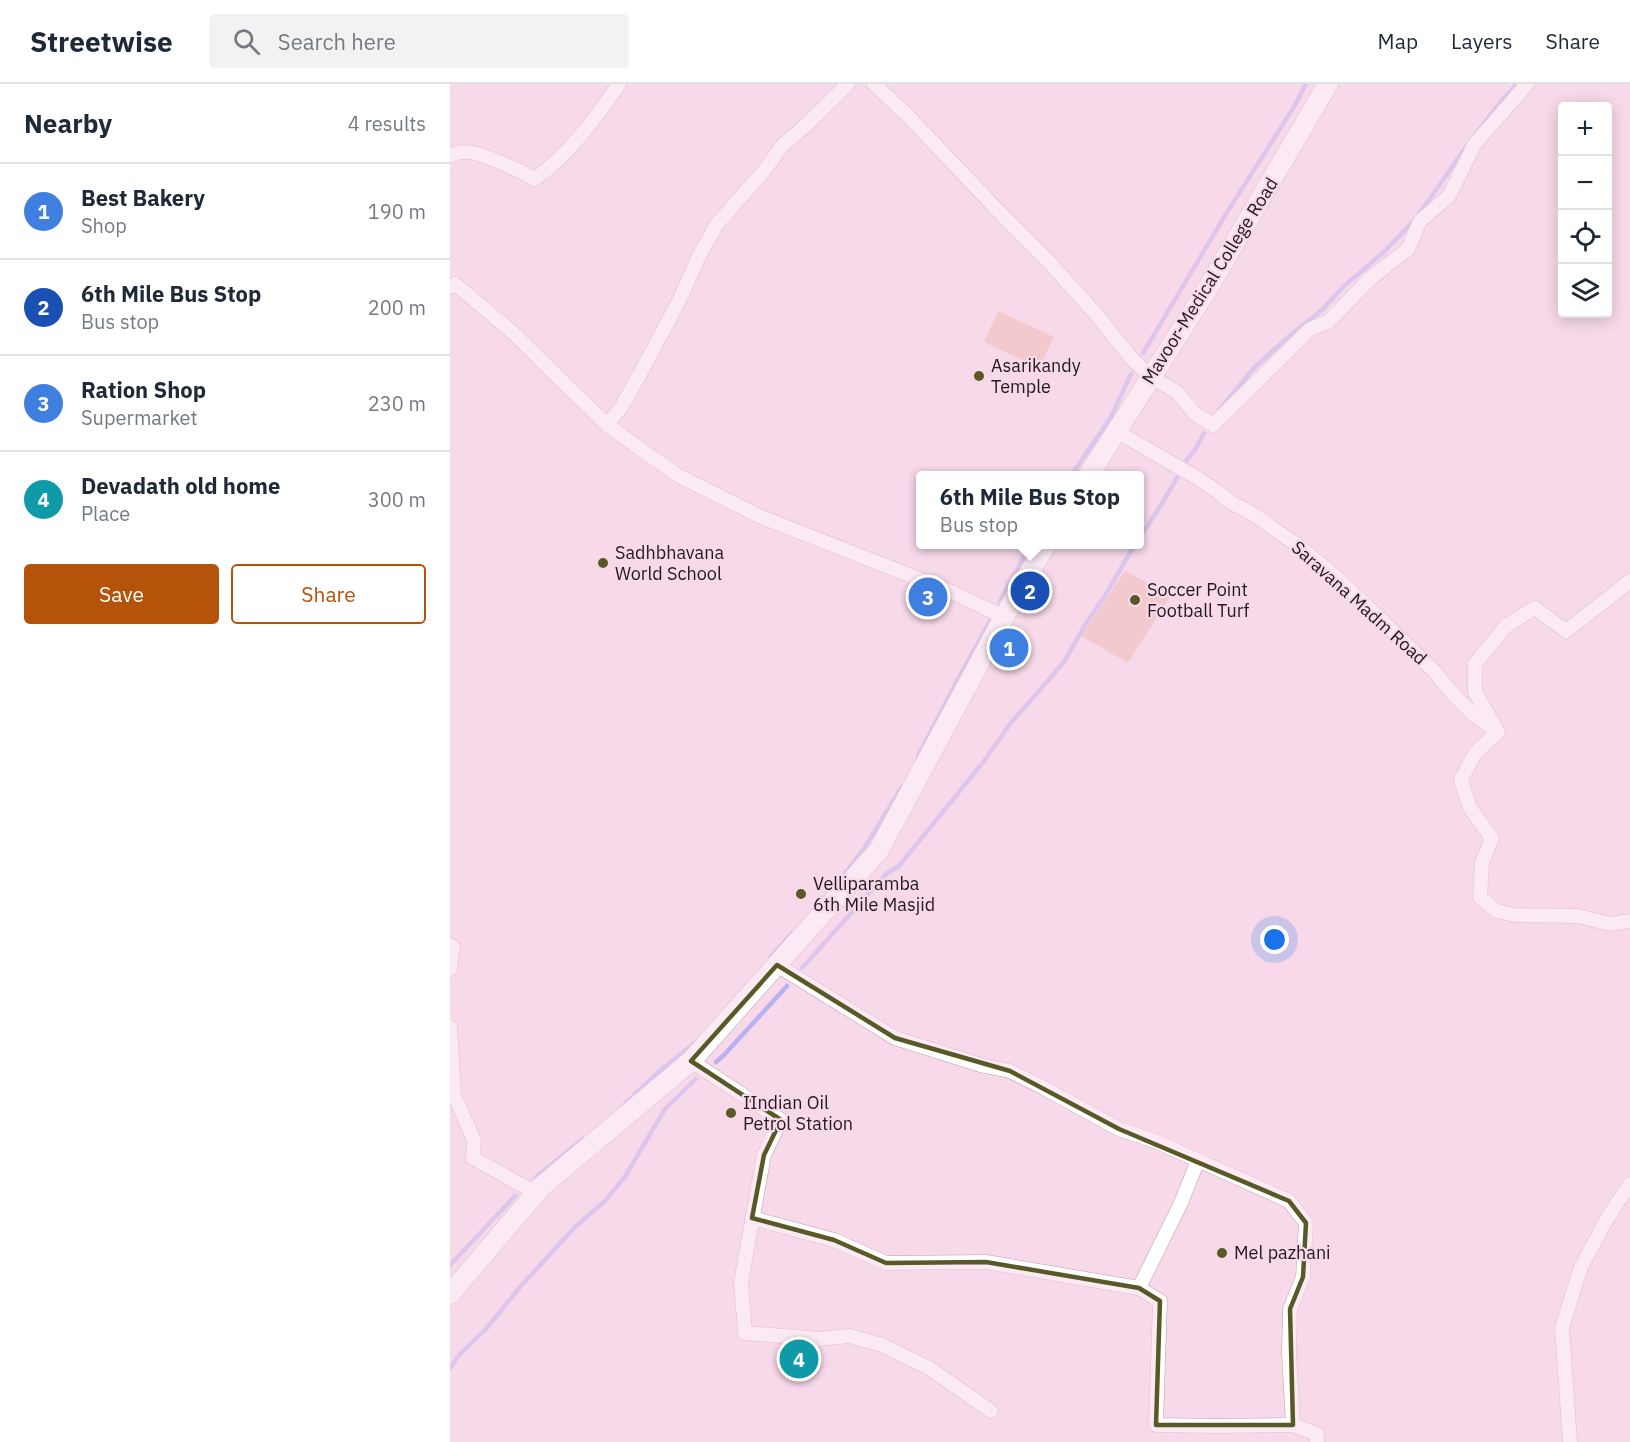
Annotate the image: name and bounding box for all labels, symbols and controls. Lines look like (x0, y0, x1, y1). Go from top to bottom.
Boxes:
search box (209, 14, 629, 68)
text: Streetwise (30, 23, 173, 60)
icon: search (230, 25, 263, 58)
text: Search here (278, 27, 396, 56)
text: Map (1378, 27, 1418, 55)
text: Layers (1451, 27, 1513, 55)
text: Share (1546, 27, 1600, 55)
map controls (1558, 102, 1612, 318)
button: + (1558, 102, 1612, 156)
text: Nearby (24, 106, 112, 140)
text: 4 results (348, 110, 426, 137)
button: − (1558, 156, 1612, 210)
street label: Mavoor-Medical College Road (1136, 173, 1283, 388)
text: Best Bakery (81, 183, 205, 212)
text: 1 (38, 198, 50, 225)
text: 190 m (368, 198, 426, 225)
button: locate (1558, 210, 1612, 264)
text: Shop (81, 212, 127, 239)
button: layers (1558, 264, 1612, 318)
text: 6th Mile Bus Stop (81, 279, 261, 308)
text: 2 (38, 294, 50, 321)
text: 200 m (368, 294, 426, 321)
text: Bus stop (81, 308, 159, 335)
place label: Asarikandy Temple (991, 354, 1081, 398)
marker: Asarikandy Temple (972, 369, 986, 383)
text: Ration Shop (81, 375, 206, 404)
text: 3 (38, 390, 50, 417)
text: 230 m (368, 390, 426, 417)
text: Supermarket (81, 404, 198, 431)
text: Devadath old home (81, 471, 280, 500)
popup (916, 471, 1144, 549)
text: 6th Mile Bus Stop (940, 482, 1120, 511)
text: 4 (38, 486, 50, 513)
text: 300 m (368, 486, 426, 513)
text: Place (81, 500, 130, 527)
text: Bus stop (940, 511, 1018, 538)
street label: Saravana Madm Road (1287, 536, 1432, 670)
place label: Sadhbhavana World School (615, 541, 724, 585)
marker: Sadhbhavana World School (596, 556, 610, 570)
button: Save (24, 564, 219, 624)
button: Share (231, 564, 426, 624)
pin: 2 (1010, 568, 1050, 614)
pin: 3 (908, 574, 948, 620)
place label: Soccer Point Football Turf (1147, 578, 1249, 622)
marker: Soccer Point Football Turf (1128, 593, 1142, 607)
pin: 1 (990, 626, 1028, 670)
place label: Velliparamba 6th Mile Masjid (813, 872, 935, 916)
marker: Velliparamba 6th Mile Masjid (794, 887, 808, 901)
your location (1260, 925, 1289, 954)
place label: IIndian Oil Petrol Station (743, 1091, 853, 1135)
marker: IIndian Oil Petrol Station (724, 1106, 738, 1120)
place label: Mel pazhani (1234, 1241, 1331, 1264)
marker: Mel pazhani (1215, 1246, 1229, 1260)
pin: 4 (780, 1336, 818, 1382)

